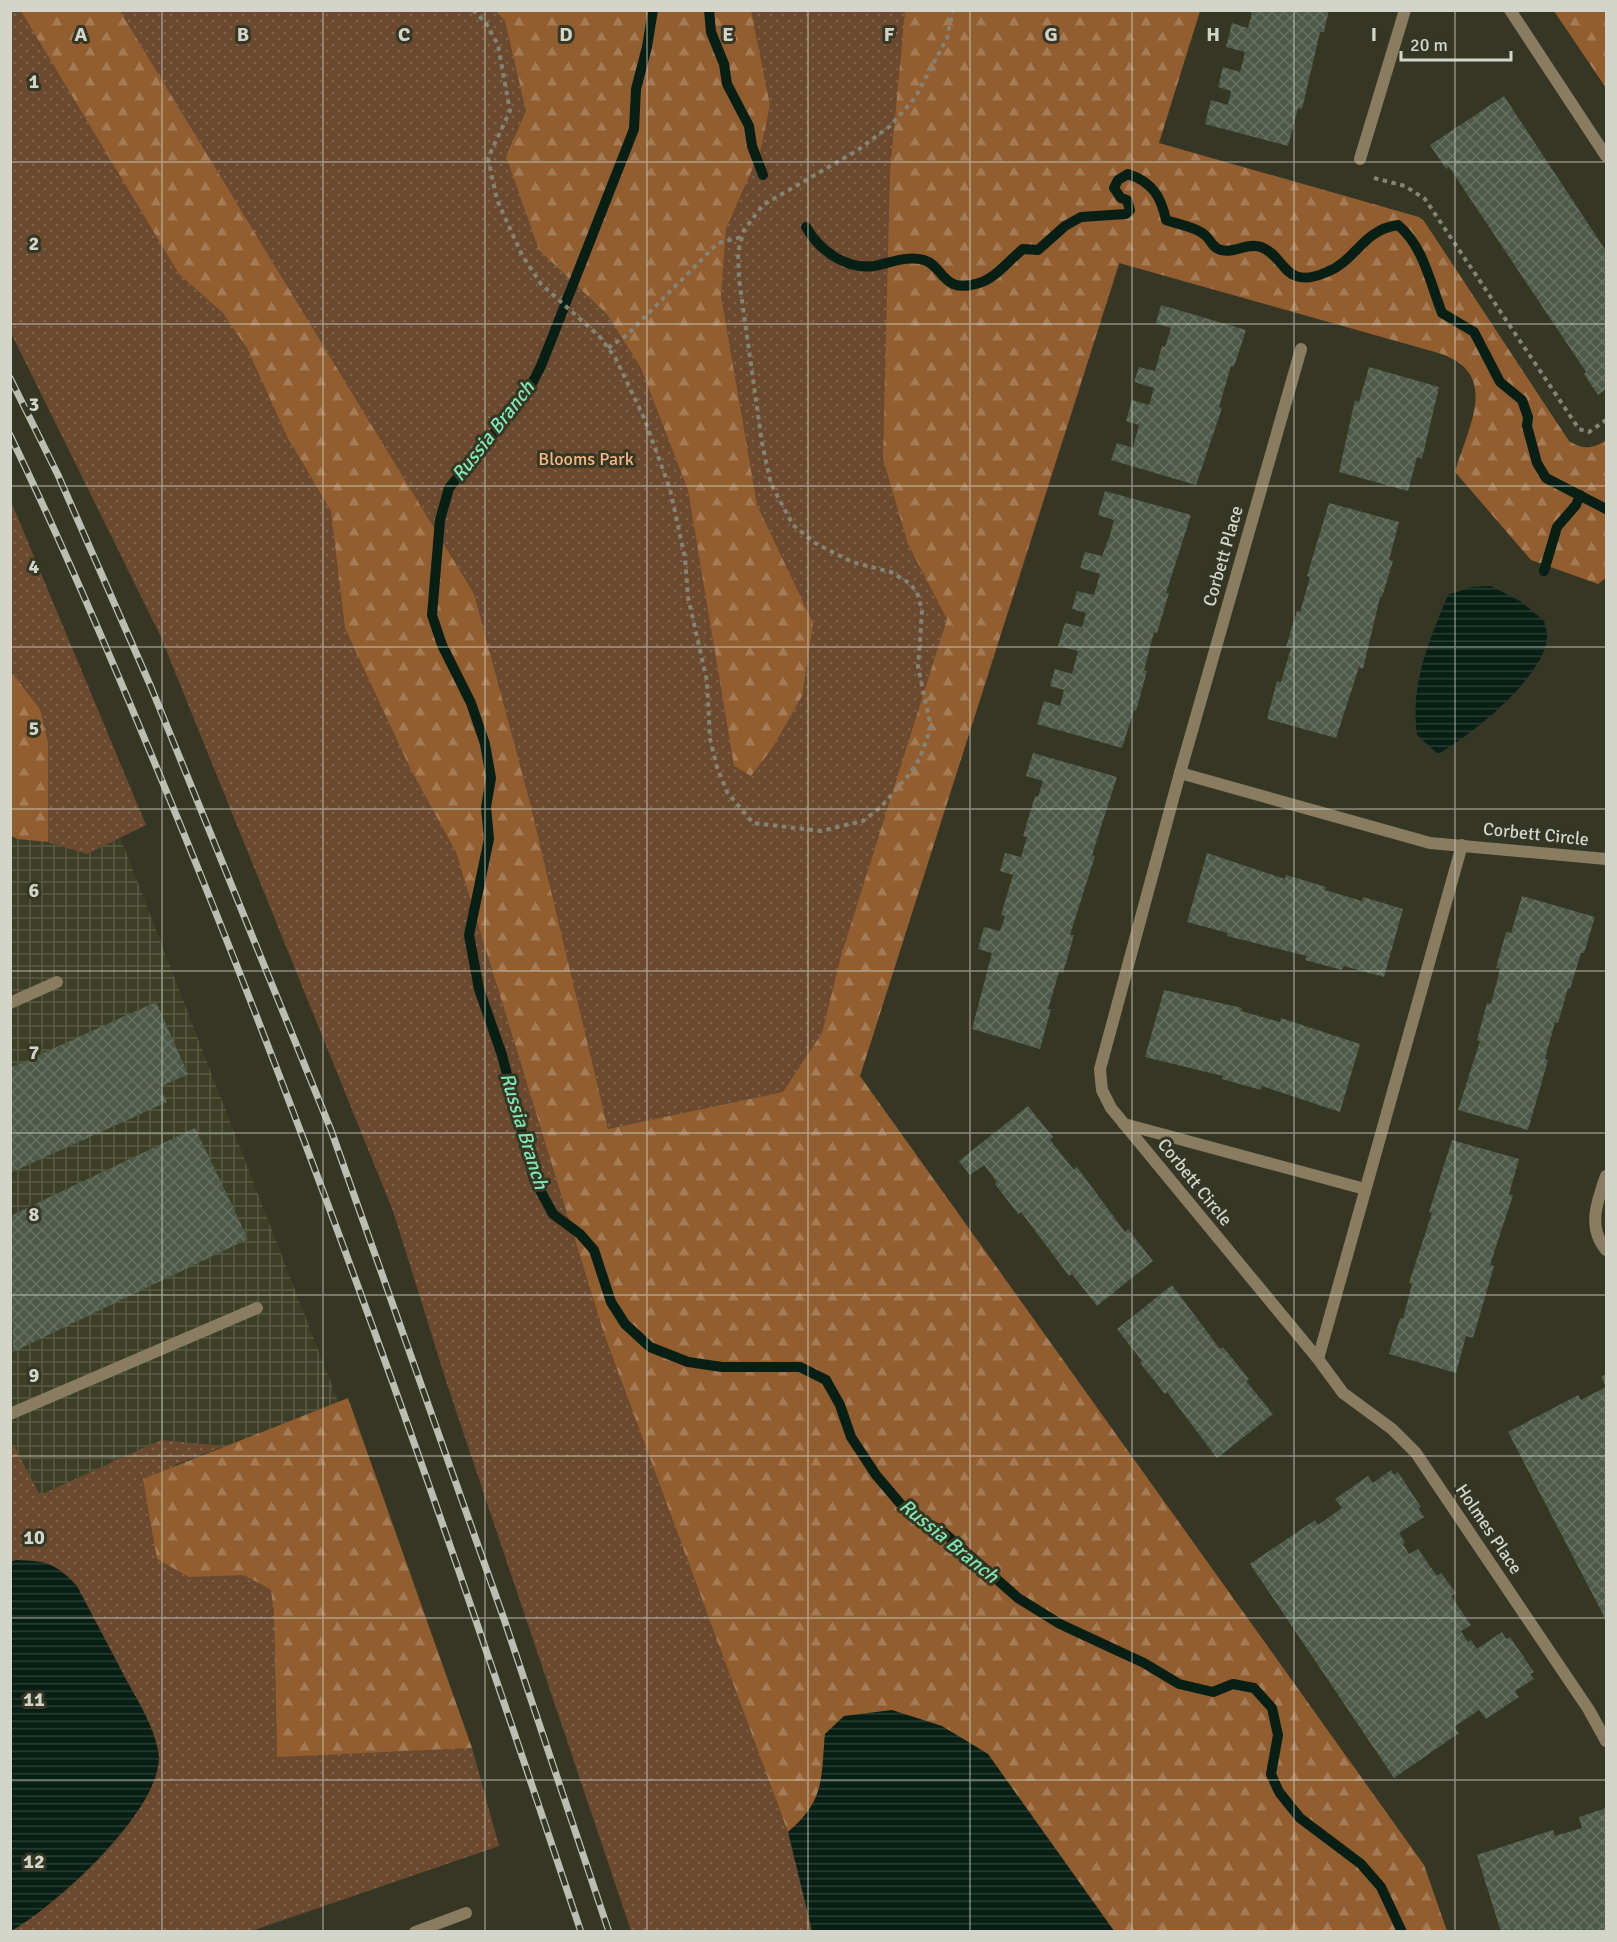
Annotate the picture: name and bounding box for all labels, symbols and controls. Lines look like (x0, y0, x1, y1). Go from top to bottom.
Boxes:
text: A (75, 22, 88, 47)
text: B (237, 22, 249, 47)
text: C (398, 22, 410, 47)
text: D (559, 22, 573, 47)
text: E (722, 22, 734, 47)
text: F (884, 22, 895, 47)
text: G (1044, 22, 1058, 47)
text: H (1206, 22, 1220, 47)
text: I (1371, 22, 1377, 47)
scale bar (1401, 24, 1510, 62)
text: 20 m (1410, 34, 1448, 56)
text: 1 (29, 69, 40, 94)
text: 2 (29, 231, 39, 256)
water label: Russia Branch (446, 375, 541, 486)
text: 3 (29, 392, 39, 417)
park label: Blooms Park (538, 448, 634, 470)
street label: Corbett Place (1198, 503, 1248, 609)
text: 4 (29, 554, 40, 579)
text: 5 (29, 716, 39, 741)
street label: Corbett Circle (1482, 817, 1590, 851)
text: 6 (29, 878, 40, 903)
text: 7 (29, 1040, 40, 1065)
water label: Russia Branch (494, 1070, 554, 1193)
street label: Corbett Circle (1153, 1134, 1237, 1230)
text: 8 (29, 1202, 40, 1227)
text: 9 (29, 1363, 40, 1388)
street label: Holmes Place (1451, 1480, 1527, 1578)
water label: Russia Branch (894, 1493, 1005, 1589)
text: 10 (23, 1525, 45, 1550)
text: 11 (23, 1687, 45, 1712)
text: 12 (23, 1849, 45, 1874)

